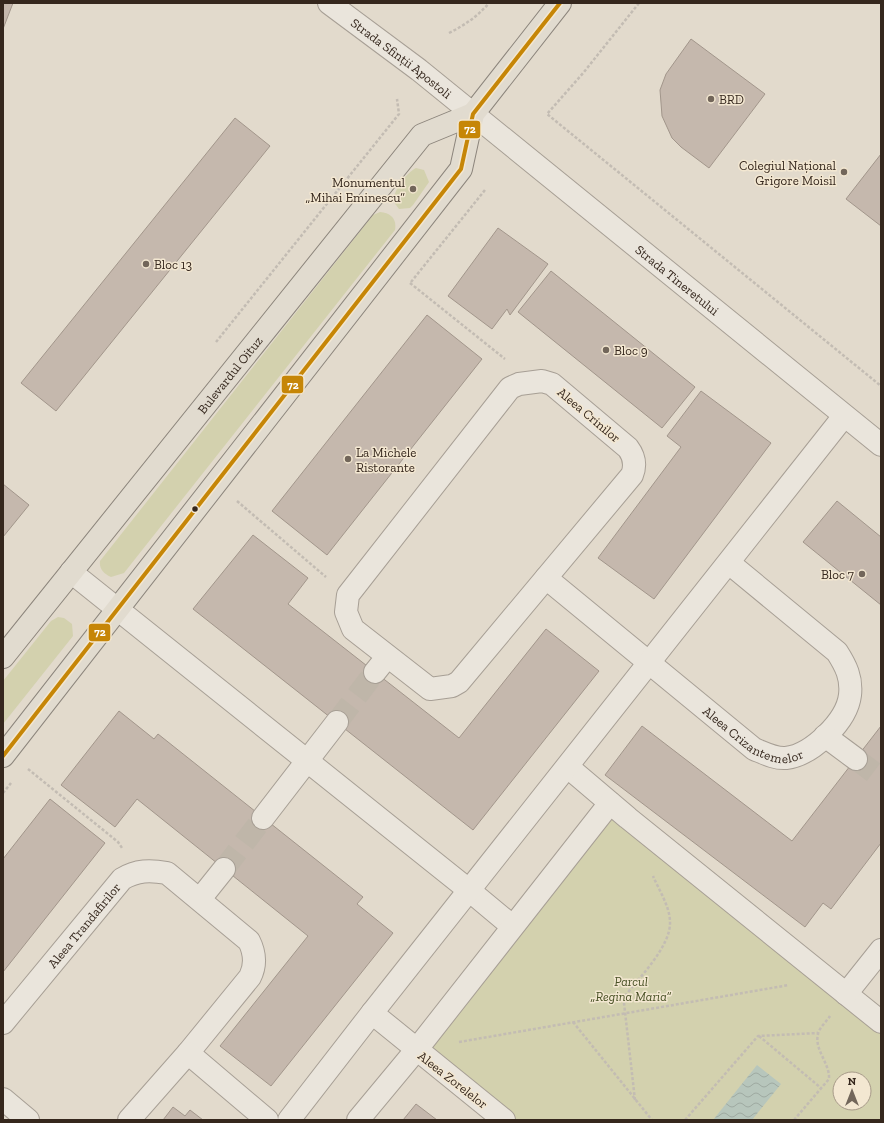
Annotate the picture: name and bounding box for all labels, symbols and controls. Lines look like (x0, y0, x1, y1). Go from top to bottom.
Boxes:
street label: Strada Sfinții Apostoli (348, 15, 455, 101)
place label: BRD (719, 92, 744, 107)
marker: BRD (706, 94, 716, 104)
line badge: 72 (458, 120, 481, 139)
text: 72 (464, 123, 476, 136)
place label: Colegiul Național Grigore Moisil (739, 158, 837, 188)
marker: Colegiul Național Grigore Moisil (839, 167, 849, 177)
place label: Monumentul „Mihai Eminescu” (305, 175, 406, 205)
marker: Monumentul „Mihai Eminescu” (408, 184, 418, 194)
street label: Strada Tineretului (633, 241, 722, 318)
place label: Bloc 13 (154, 257, 192, 272)
marker: Bloc 13 (141, 259, 151, 269)
street label: Bulevardul Oituz (194, 333, 265, 416)
place label: Bloc 9 (614, 343, 648, 358)
marker: Bloc 9 (601, 345, 611, 355)
line badge: 72 (281, 375, 304, 394)
text: 72 (287, 379, 299, 392)
street label: Aleea Crinilor (554, 384, 624, 446)
place label: La Michele Ristorante (356, 445, 416, 475)
marker: La Michele Ristorante (343, 454, 353, 464)
unlabelled marker (190, 504, 200, 514)
place label: Bloc 7 (821, 567, 854, 582)
marker: Bloc 7 (857, 569, 867, 579)
line badge: 72 (88, 623, 111, 642)
text: 72 (94, 626, 106, 639)
street label: Aleea Crizantemelor (700, 703, 806, 766)
street label: Aleea Trandafirilor (44, 880, 123, 971)
park label: Parcul „Regina Maria” (590, 974, 672, 1004)
street label: Aleea Zorelelor (415, 1048, 491, 1112)
north arrow (832, 1071, 872, 1111)
text: N (848, 1075, 857, 1088)

